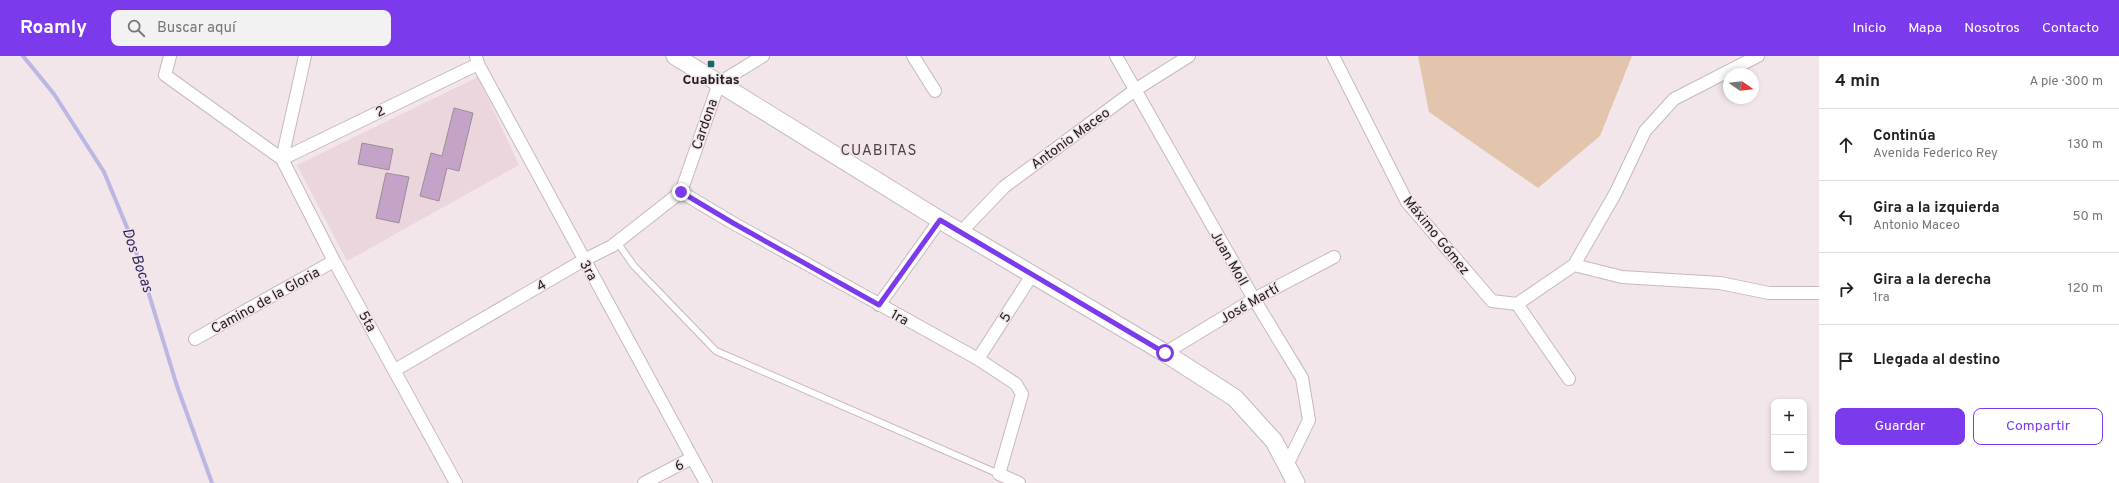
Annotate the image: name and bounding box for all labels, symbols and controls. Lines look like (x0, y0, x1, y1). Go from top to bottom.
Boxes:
search box (111, 10, 391, 46)
text: Roamly (20, 16, 87, 40)
icon: search (125, 17, 147, 39)
text: Buscar aquí (157, 19, 236, 38)
text: Inicio (1853, 20, 1886, 37)
text: Mapa (1908, 20, 1942, 37)
text: Nosotros (1964, 20, 2020, 37)
text: Contacto (2042, 20, 2099, 37)
marker: Cuabitas (706, 59, 716, 69)
north arrow (1723, 68, 1759, 104)
text: 4 min (1835, 71, 1880, 93)
place label: Cuabitas (682, 72, 740, 89)
text: A pie · 300 m (2030, 74, 2103, 90)
street label: Cardona (689, 97, 722, 152)
street label: 2 (373, 103, 388, 122)
street label: Antonio Maceo (1028, 105, 1114, 174)
text: Continúa (1873, 127, 1935, 146)
icon: ahead (1835, 134, 1857, 156)
text: 130 m (2068, 137, 2103, 153)
district label: CUABITAS (840, 142, 918, 161)
text: Avenida Federico Rey (1873, 146, 1998, 162)
route end (672, 183, 690, 201)
street label: Máximo Gómez (1399, 193, 1473, 279)
text: Gira a la izquierda (1873, 199, 2000, 218)
icon: left (1835, 206, 1857, 228)
text: 50 m (2073, 209, 2103, 225)
text: Antonio Maceo (1873, 218, 1960, 234)
water label: Dos Bocas (117, 226, 157, 295)
street label: Juan Moll (1206, 228, 1251, 289)
street label: 3ra (575, 257, 600, 284)
street label: Camino de la Gloria (208, 264, 323, 338)
text: Gira a la derecha (1873, 271, 1991, 290)
street label: 4 (534, 277, 550, 296)
icon: right (1835, 278, 1857, 300)
street label: José Martí (1217, 280, 1284, 328)
text: 120 m (2068, 281, 2103, 297)
text: 1ra (1873, 290, 1889, 306)
street label: 1ra (887, 307, 911, 330)
street label: 5ta (354, 308, 379, 335)
street label: 5 (997, 310, 1016, 326)
route start (1156, 344, 1174, 362)
icon: arrive (1835, 350, 1857, 372)
text: Llegada al destino (1873, 351, 2000, 370)
map controls (1771, 399, 1807, 471)
button: + (1771, 399, 1807, 435)
button: Guardar (1835, 408, 1965, 445)
button: Compartir (1973, 408, 2103, 445)
button: − (1771, 435, 1807, 471)
street label: 6 (672, 457, 687, 476)

